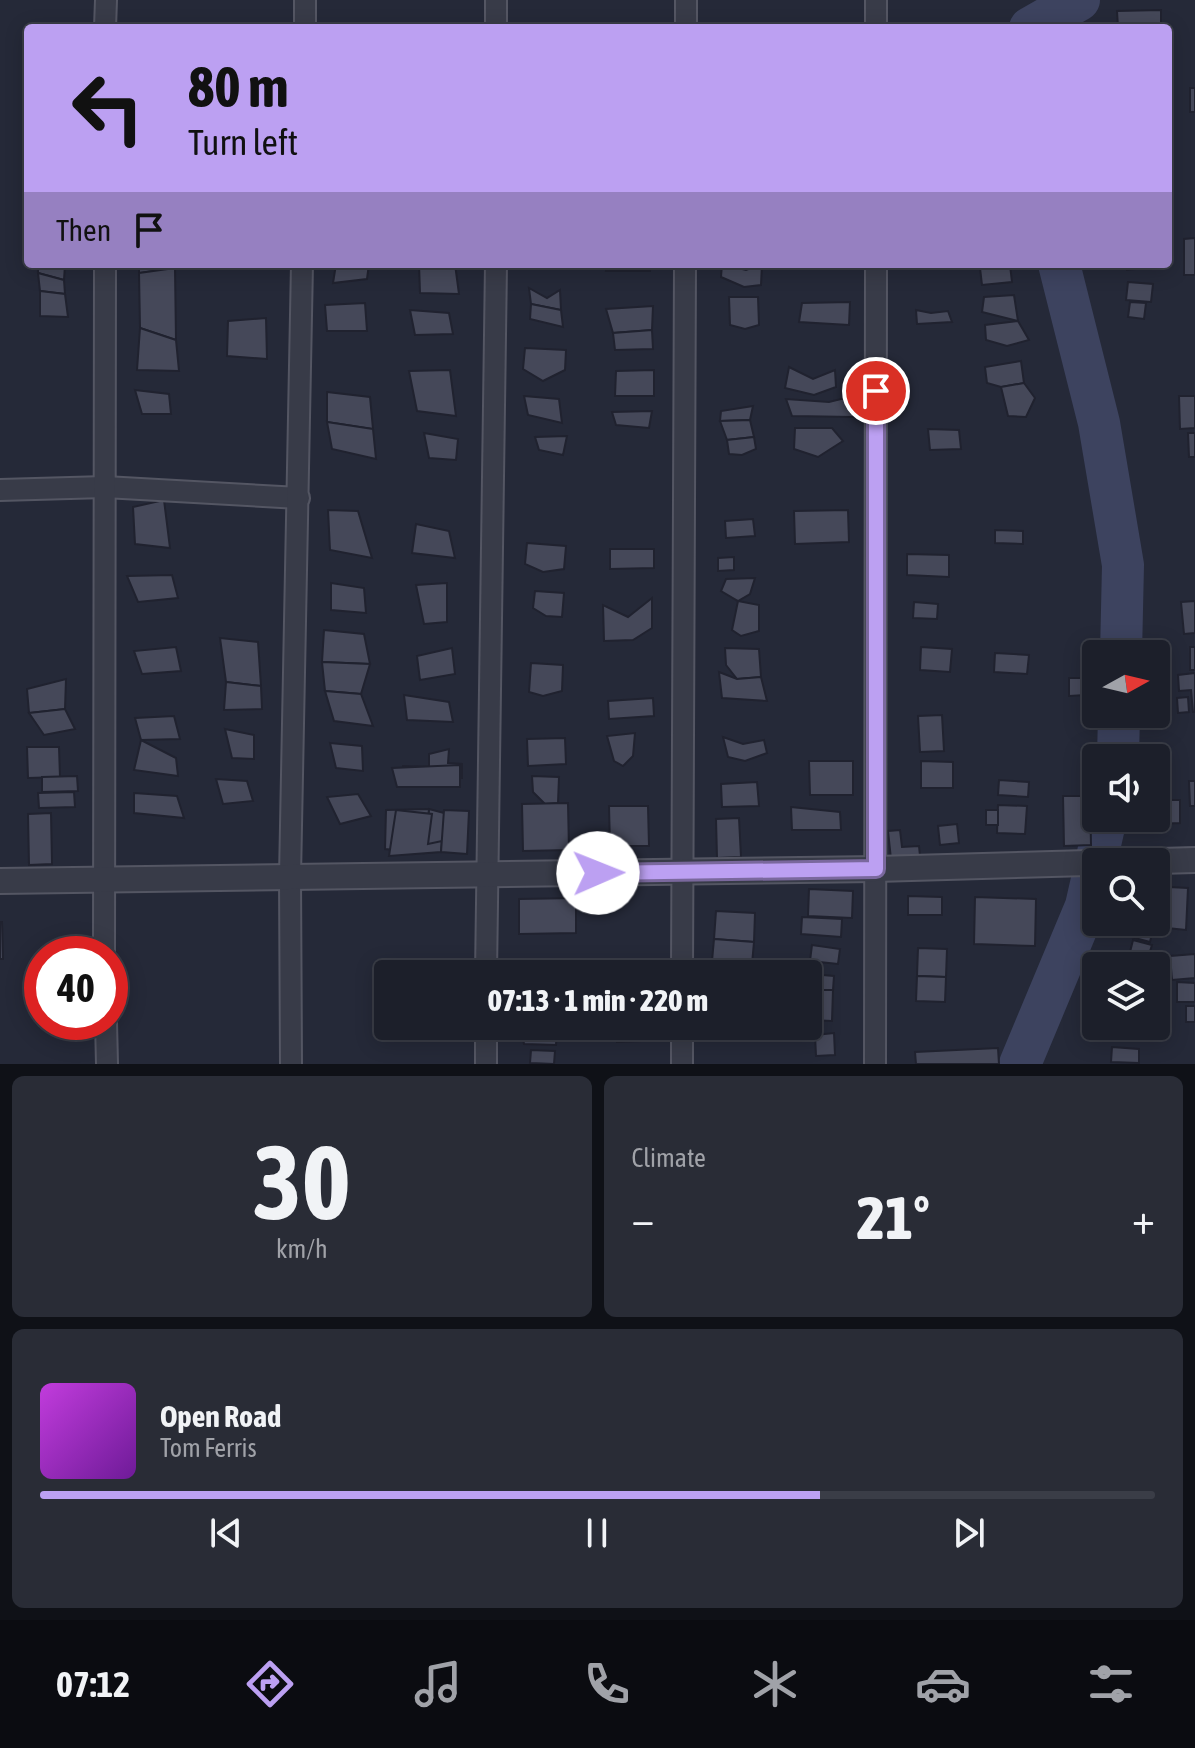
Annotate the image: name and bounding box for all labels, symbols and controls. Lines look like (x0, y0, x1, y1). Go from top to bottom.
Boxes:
text: 80 m (188, 55, 289, 119)
icon: left (56, 56, 160, 160)
text: Turn left (188, 121, 298, 163)
icon: arrive (127, 208, 171, 252)
text: Then (56, 213, 111, 247)
pin (842, 357, 910, 425)
icon: arrive (854, 369, 898, 413)
north arrow (1082, 640, 1170, 728)
map controls (1082, 640, 1170, 1040)
button: sound (1082, 744, 1170, 832)
position arrow (556, 831, 640, 915)
button: search (1082, 848, 1170, 936)
speed limit sign: 40 (24, 936, 128, 1040)
button: layers (1082, 952, 1170, 1040)
text: 07:13 · 1 min · 220 m (488, 983, 708, 1017)
text: 30 (253, 1122, 351, 1241)
text: Climate (632, 1143, 706, 1173)
text: 21° (857, 1183, 930, 1252)
text: − (632, 1193, 654, 1243)
text: + (1132, 1193, 1155, 1243)
text: km/h (276, 1234, 328, 1264)
text: Open Road (160, 1399, 281, 1433)
text: Tom Ferris (160, 1433, 257, 1463)
icon: previous (204, 1511, 248, 1555)
icon: pause (575, 1511, 619, 1555)
icon: next (947, 1511, 991, 1555)
icon: directions (242, 1656, 298, 1712)
icon: music (410, 1656, 466, 1712)
icon: phone (579, 1656, 635, 1712)
icon: climate (747, 1656, 803, 1712)
icon: car (915, 1656, 971, 1712)
icon: filters (1083, 1656, 1139, 1712)
text: 07:12 (56, 1663, 130, 1705)

